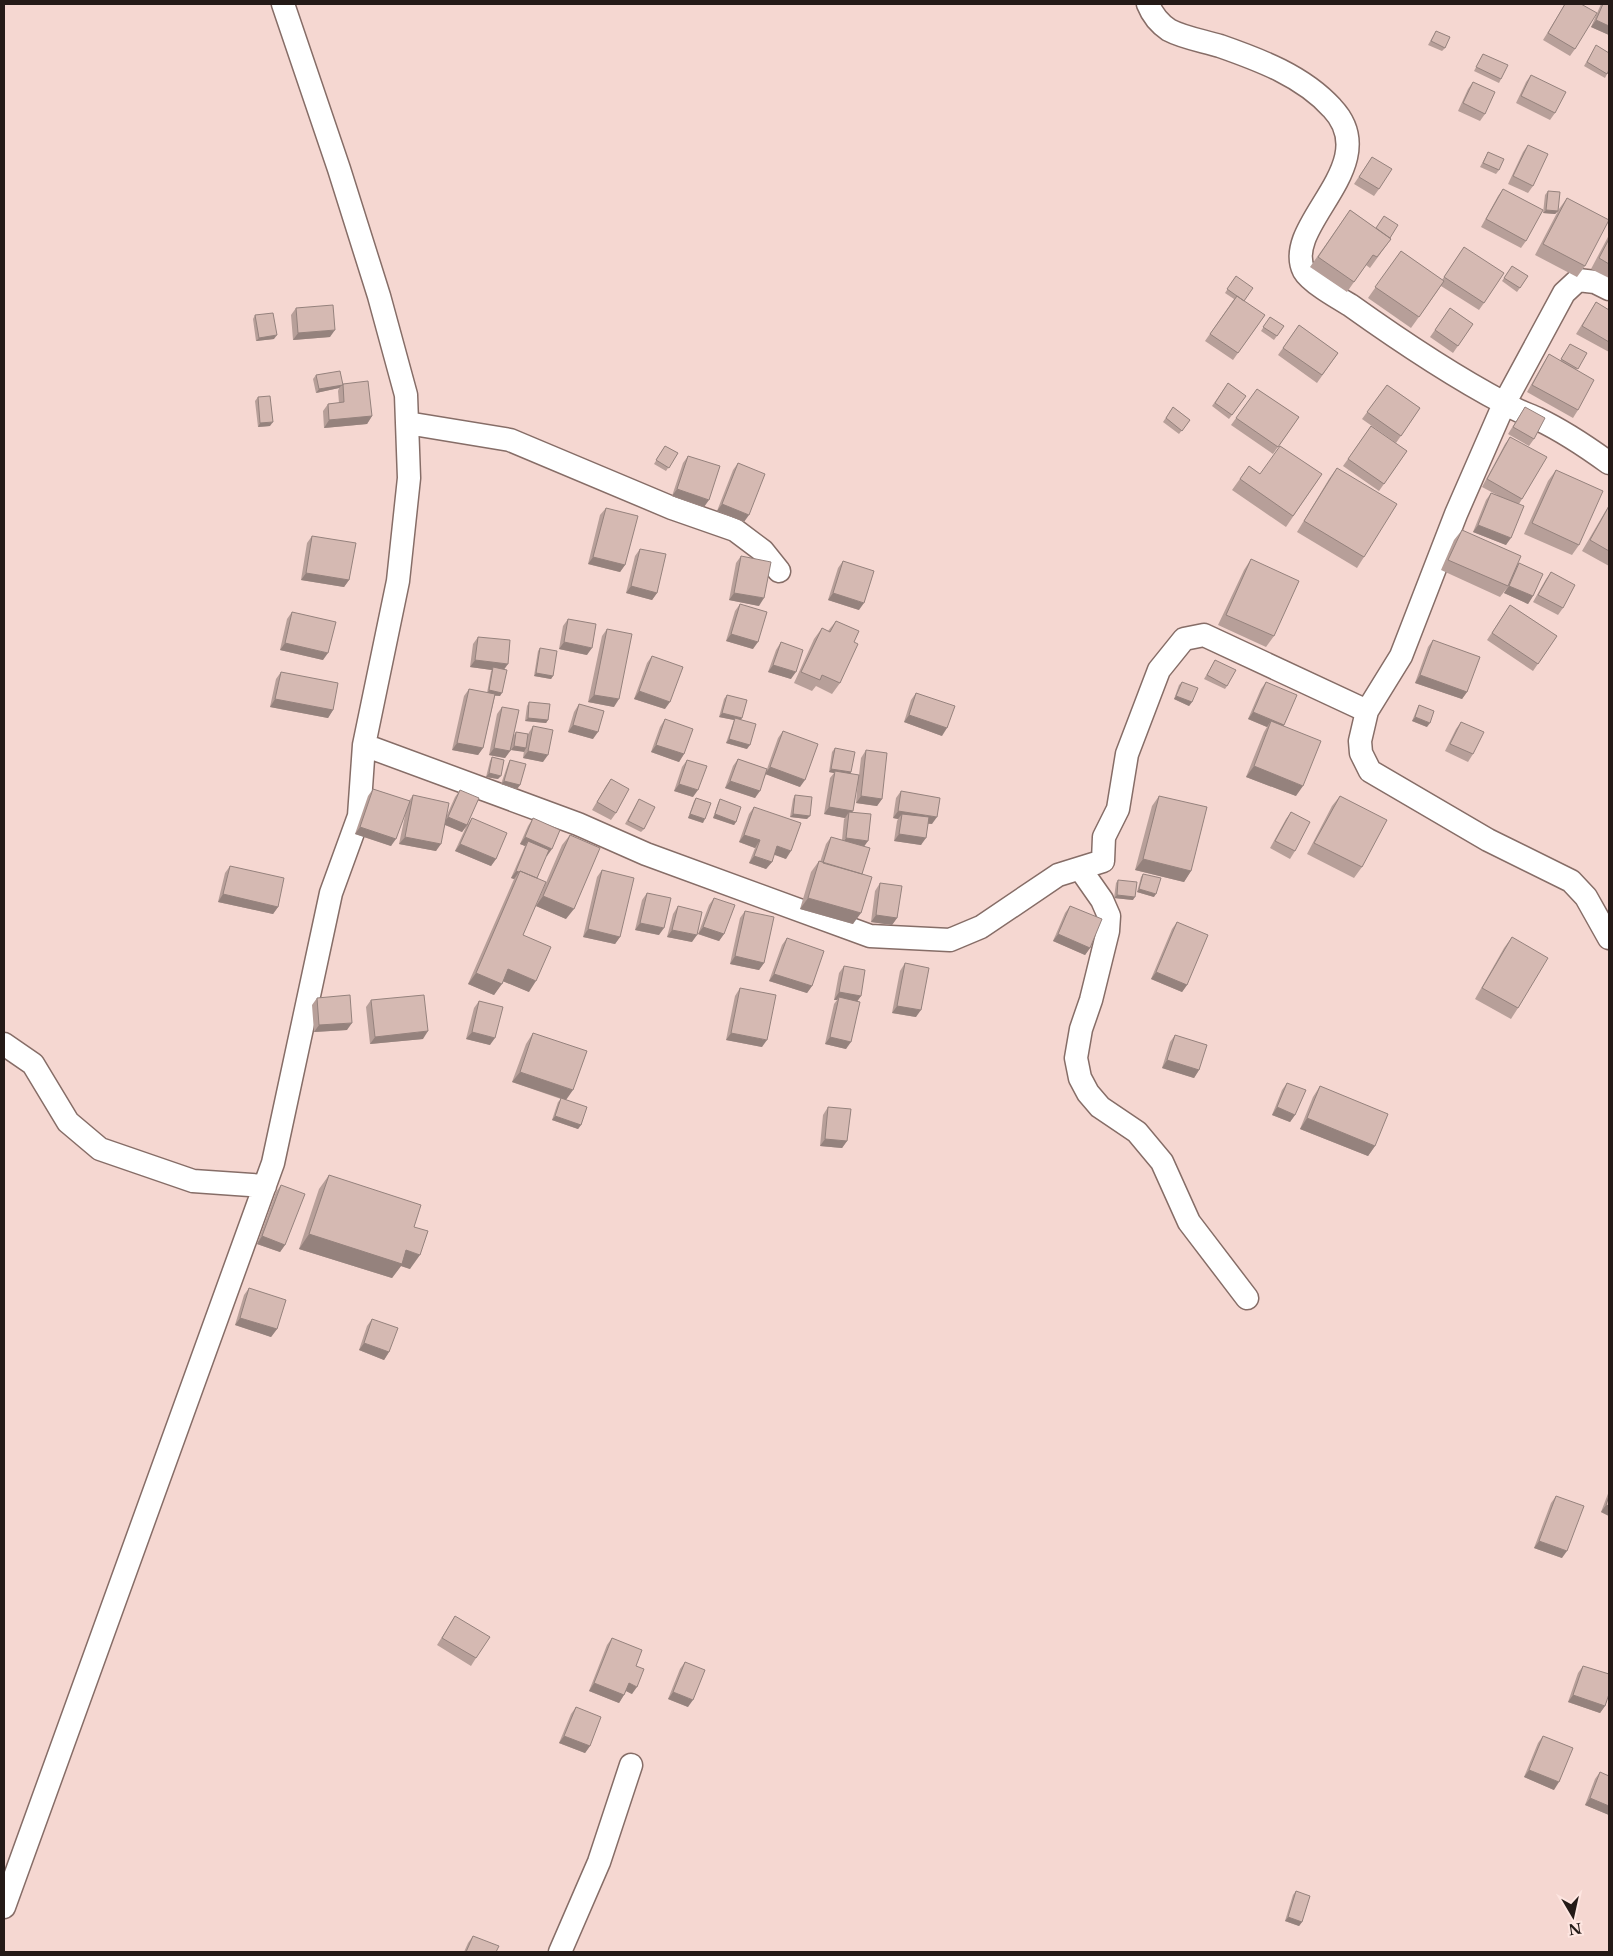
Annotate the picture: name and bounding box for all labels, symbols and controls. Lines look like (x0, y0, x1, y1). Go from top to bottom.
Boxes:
north arrow (1548, 1891, 1598, 1941)
text: N (1567, 1919, 1583, 1939)

